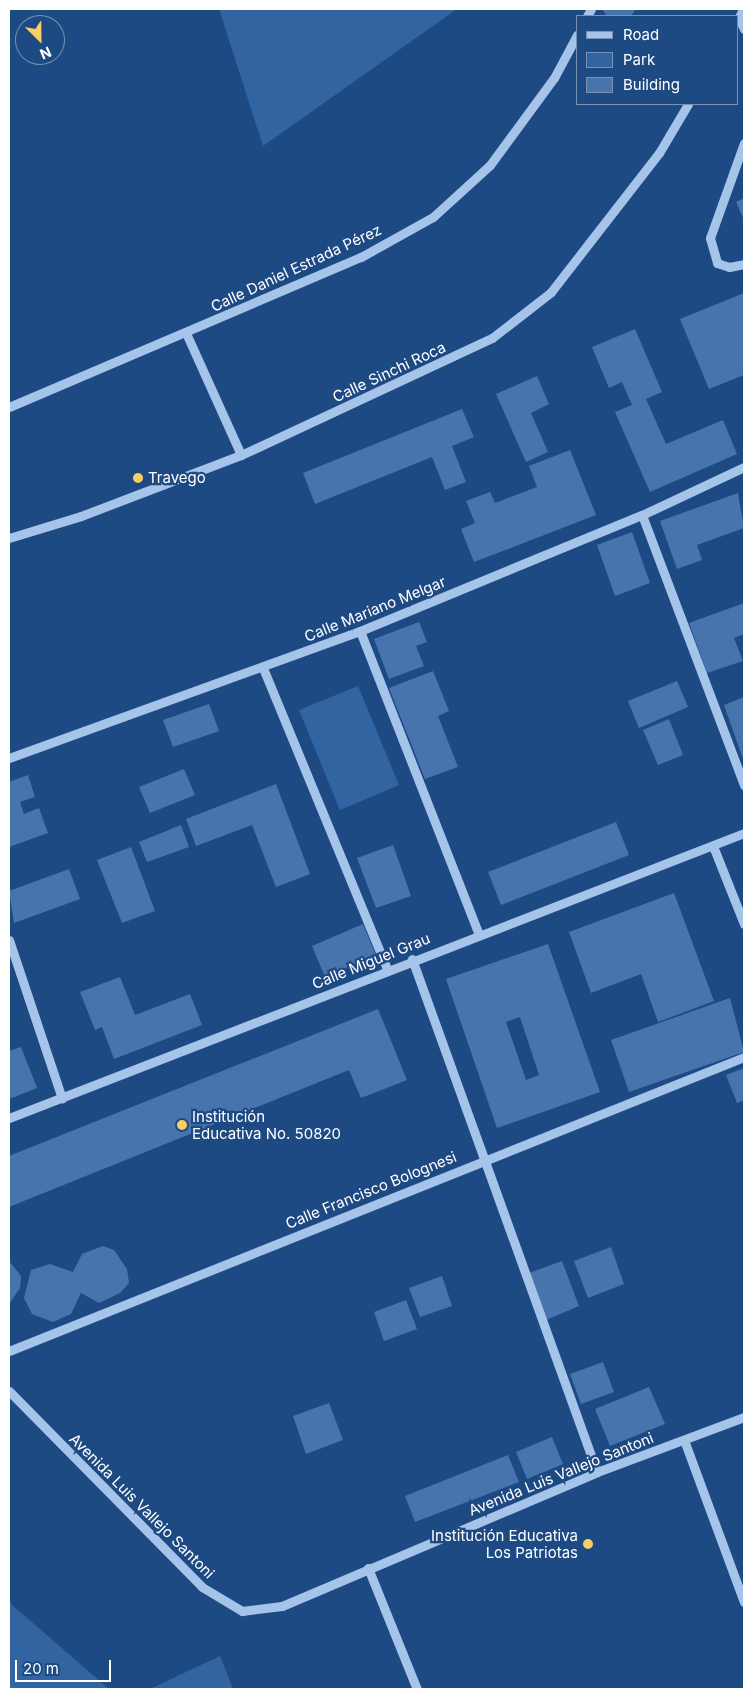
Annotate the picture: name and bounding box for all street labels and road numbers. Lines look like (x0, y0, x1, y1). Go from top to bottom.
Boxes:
street label: Calle Daniel Estrada Pérez (208, 221, 384, 315)
street label: Calle Sinchi Roca (330, 338, 448, 406)
street label: Calle Mariano Melgar (302, 572, 448, 646)
street label: Calle Miguel Grau (309, 929, 433, 993)
street label: Calle Francisco Bolognesi (283, 1147, 459, 1233)
street label: Avenida Luis Vallejo Santoni (466, 1429, 656, 1519)
street label: Avenida Luis Vallejo Santoni (66, 1430, 218, 1582)

